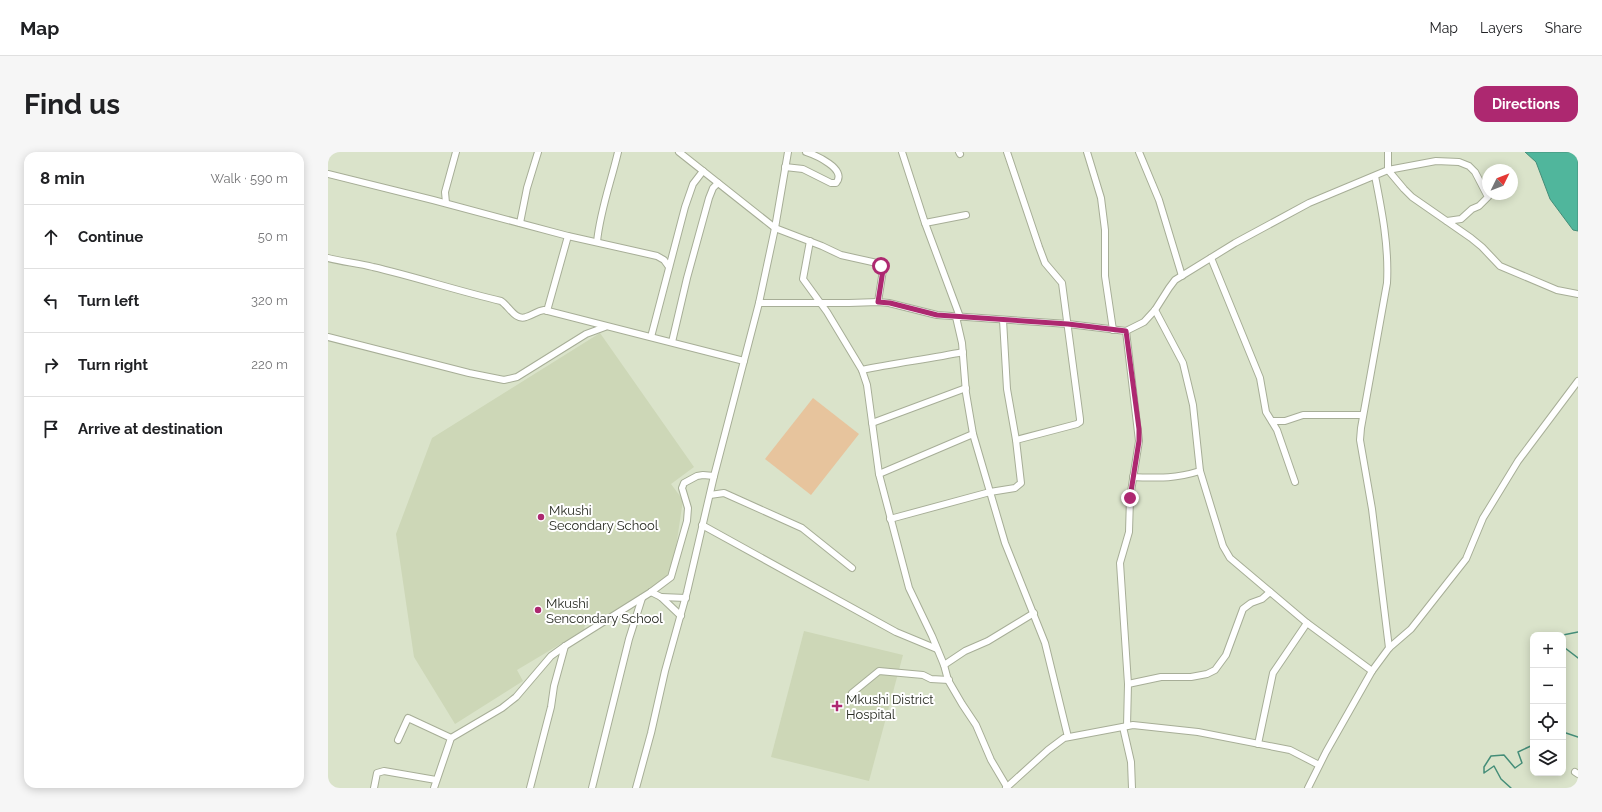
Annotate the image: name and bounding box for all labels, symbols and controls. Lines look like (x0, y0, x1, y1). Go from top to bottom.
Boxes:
text: Map (20, 17, 59, 39)
text: Map (1430, 20, 1458, 36)
text: Layers (1480, 20, 1523, 36)
text: Share (1545, 20, 1582, 36)
button: Directions (1474, 86, 1578, 122)
text: Find us (24, 88, 120, 121)
north arrow (1482, 164, 1518, 200)
text: 8 min (40, 168, 85, 188)
text: Walk · 590 m (211, 171, 288, 186)
icon: ahead (40, 226, 62, 248)
text: Continue (78, 228, 143, 246)
text: 50 m (258, 229, 288, 244)
route start (872, 257, 890, 275)
icon: left (40, 290, 62, 312)
text: Turn left (78, 292, 139, 310)
text: 320 m (251, 293, 288, 308)
icon: right (40, 354, 62, 376)
text: Turn right (78, 356, 148, 374)
text: 220 m (251, 357, 288, 372)
icon: arrive (40, 418, 62, 440)
text: Arrive at destination (78, 420, 223, 438)
route end (1121, 489, 1139, 507)
place label: Mkushi Secondary School (549, 503, 659, 533)
marker: Mkushi Secondary School (536, 512, 546, 522)
place label: Mkushi Sencondary School (546, 596, 663, 626)
marker: Mkushi Sencondary School (533, 605, 543, 615)
map controls (1530, 632, 1566, 776)
button: + (1530, 632, 1566, 668)
button: − (1530, 668, 1566, 704)
place label: Mkushi District Hospital (846, 692, 934, 722)
marker: Mkushi District Hospital (831, 700, 843, 712)
button: locate (1530, 704, 1566, 740)
button: layers (1530, 740, 1566, 776)

